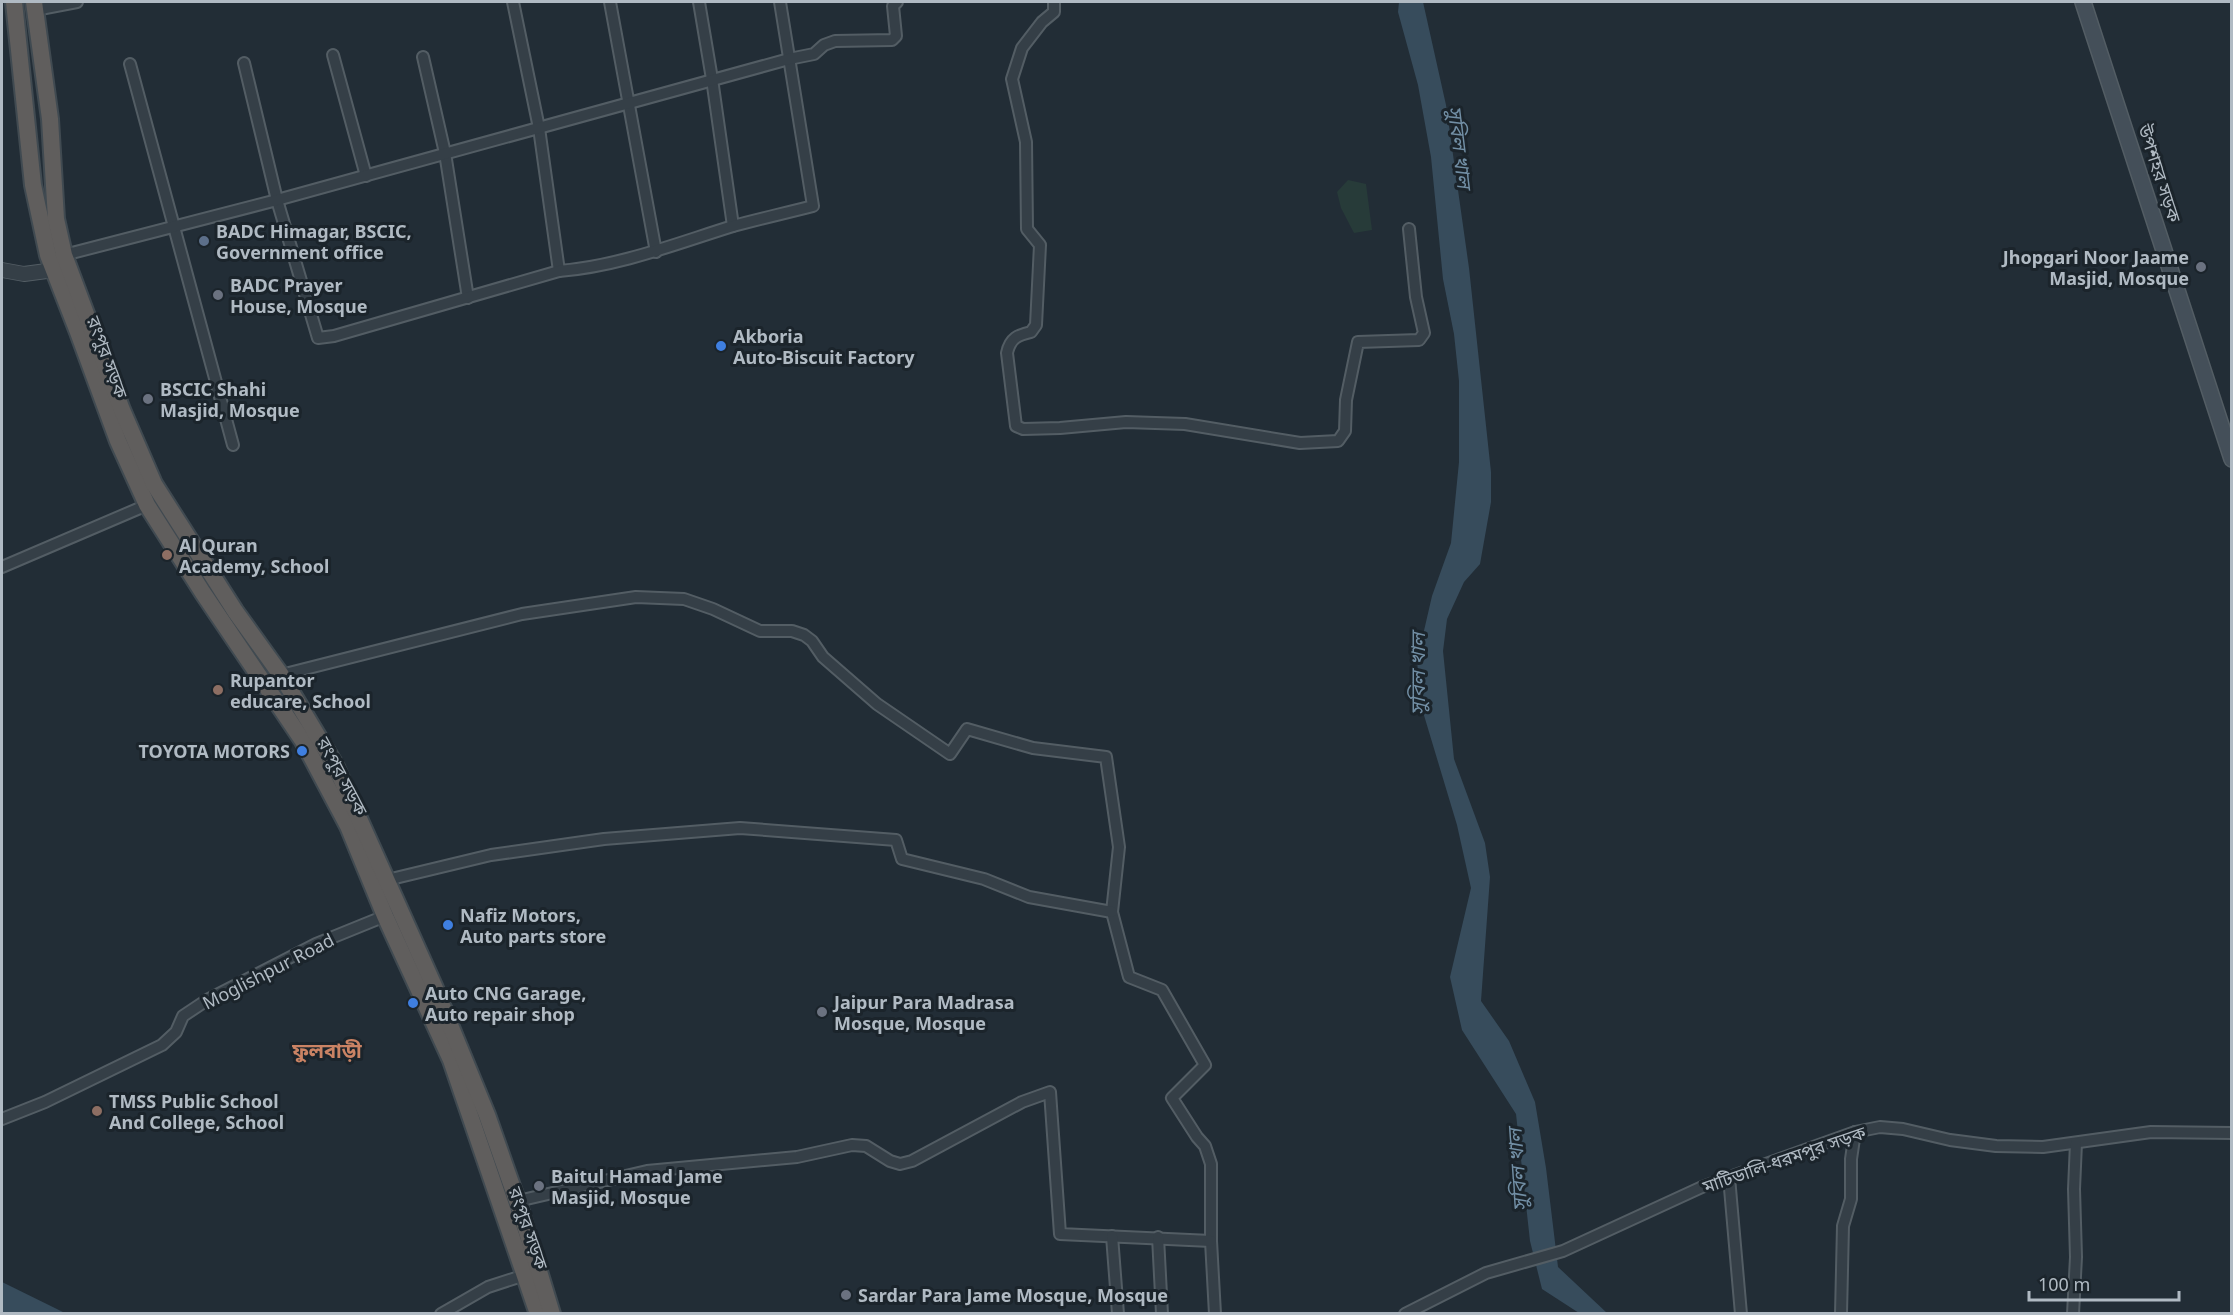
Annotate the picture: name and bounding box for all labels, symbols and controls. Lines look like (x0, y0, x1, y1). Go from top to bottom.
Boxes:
water label: সুবিল খাল (1442, 104, 1479, 193)
street label: উপশহর সড়ক (2133, 120, 2187, 225)
place label: BADC Himagar, BSCIC, Government office (216, 219, 412, 264)
marker: BADC Himagar, BSCIC, Government office (197, 234, 211, 248)
place label: Jhopgari Noor Jaame Masjid, Mosque (2001, 245, 2189, 290)
marker: Jhopgari Noor Jaame Masjid, Mosque (2194, 260, 2208, 274)
place label: BADC Prayer House, Mosque (230, 273, 367, 318)
marker: BADC Prayer House, Mosque (211, 288, 225, 302)
street label: রংপুর সড়ক (82, 312, 134, 402)
place label: Akboria Auto-Biscuit Factory (733, 324, 915, 369)
marker: Akboria Auto-Biscuit Factory (714, 339, 728, 353)
place label: BSCIC Shahi Masjid, Mosque (160, 377, 300, 422)
marker: BSCIC Shahi Masjid, Mosque (141, 392, 155, 406)
place label: Al Quran Academy, School (179, 533, 329, 578)
marker: Al Quran Academy, School (160, 548, 174, 562)
water label: সুবিল খাল (1404, 629, 1431, 715)
place label: Rupantor educare, School (230, 668, 371, 713)
marker: Rupantor educare, School (211, 683, 225, 697)
street label: রংপুর সড়ক (312, 732, 374, 820)
place label: TOYOTA MOTORS (138, 739, 290, 763)
marker: TOYOTA MOTORS (295, 744, 309, 758)
place label: Nafiz Motors, Auto parts store (460, 903, 606, 948)
marker: Nafiz Motors, Auto parts store (441, 918, 455, 932)
street label: Moglishpur Road (198, 927, 338, 1015)
place label: Auto CNG Garage, Auto repair shop (425, 981, 586, 1026)
place label: Jaipur Para Madrasa Mosque, Mosque (832, 990, 1014, 1035)
marker: Auto CNG Garage, Auto repair shop (406, 996, 420, 1010)
marker: Jaipur Para Madrasa Mosque, Mosque (815, 1005, 829, 1019)
district label: ফুলবাড়ী (291, 1037, 362, 1064)
place label: TMSS Public School And College, School (109, 1089, 284, 1134)
marker: TMSS Public School And College, School (90, 1104, 104, 1118)
street label: মাটিডালি-ধরমপুর সড়ক (1698, 1120, 1869, 1199)
water label: সুবিল খাল (1500, 1124, 1533, 1212)
place label: Baitul Hamad Jame Masjid, Mosque (551, 1164, 723, 1209)
marker: Baitul Hamad Jame Masjid, Mosque (532, 1179, 546, 1193)
street label: রংপুর সড়ক (503, 1183, 554, 1273)
scale bar (2029, 1264, 2179, 1302)
text: 100 m (2038, 1272, 2090, 1296)
place label: Sardar Para Jame Mosque, Mosque (858, 1283, 1168, 1307)
marker: Sardar Para Jame Mosque, Mosque (839, 1288, 853, 1302)

